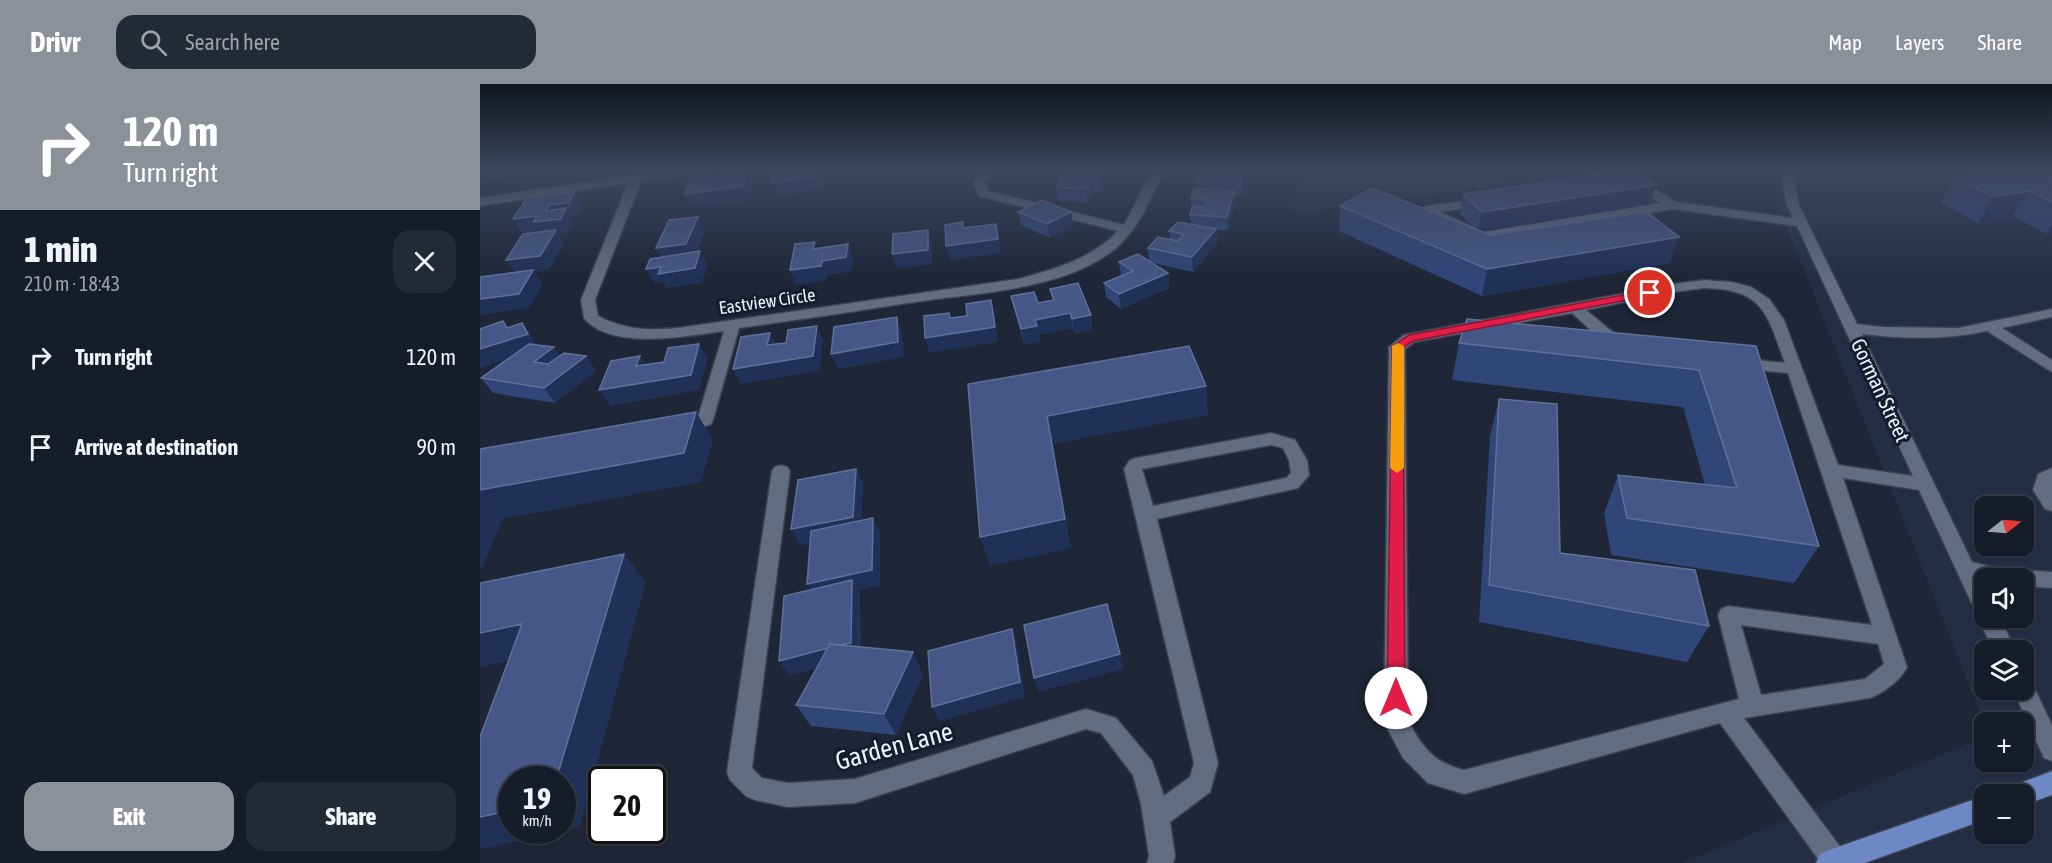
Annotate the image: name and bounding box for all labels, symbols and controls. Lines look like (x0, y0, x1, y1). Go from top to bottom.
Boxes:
search box (116, 15, 536, 69)
text: Drivr (30, 26, 80, 58)
icon: search (137, 26, 170, 59)
text: Search here (185, 29, 280, 55)
text: Map (1828, 30, 1862, 54)
text: Layers (1895, 30, 1945, 54)
text: Share (1978, 30, 2022, 54)
text: 120 m (123, 107, 218, 155)
icon: right (24, 108, 102, 186)
text: Turn right (123, 157, 218, 188)
text: 1 min (24, 228, 98, 270)
button: close (393, 230, 456, 293)
pin (1624, 267, 1675, 318)
text: 210 m · 18:43 (24, 272, 120, 295)
icon: arrive (1633, 276, 1666, 309)
street label: Eastview Circle (717, 284, 817, 318)
street label: Gorman Street (1847, 335, 1915, 445)
icon: right (24, 341, 57, 374)
text: Turn right (75, 344, 152, 370)
text: 120 m (406, 344, 456, 370)
icon: arrive (24, 431, 57, 464)
text: Arrive at destination (75, 434, 238, 460)
text: 90 m (416, 434, 456, 460)
north arrow (1974, 496, 2034, 556)
map controls (1974, 496, 2034, 844)
button: sound (1974, 568, 2034, 628)
button: layers (1974, 640, 2034, 700)
position arrow (1364, 666, 1428, 730)
button: + (1974, 712, 2034, 772)
street label: Garden Lane (832, 716, 956, 776)
speed limit sign: 20 (588, 766, 666, 844)
text: 19 (523, 781, 551, 815)
button: Exit (24, 782, 234, 851)
button: Share (246, 782, 456, 851)
button: − (1974, 784, 2034, 844)
text: km/h (522, 812, 552, 829)

